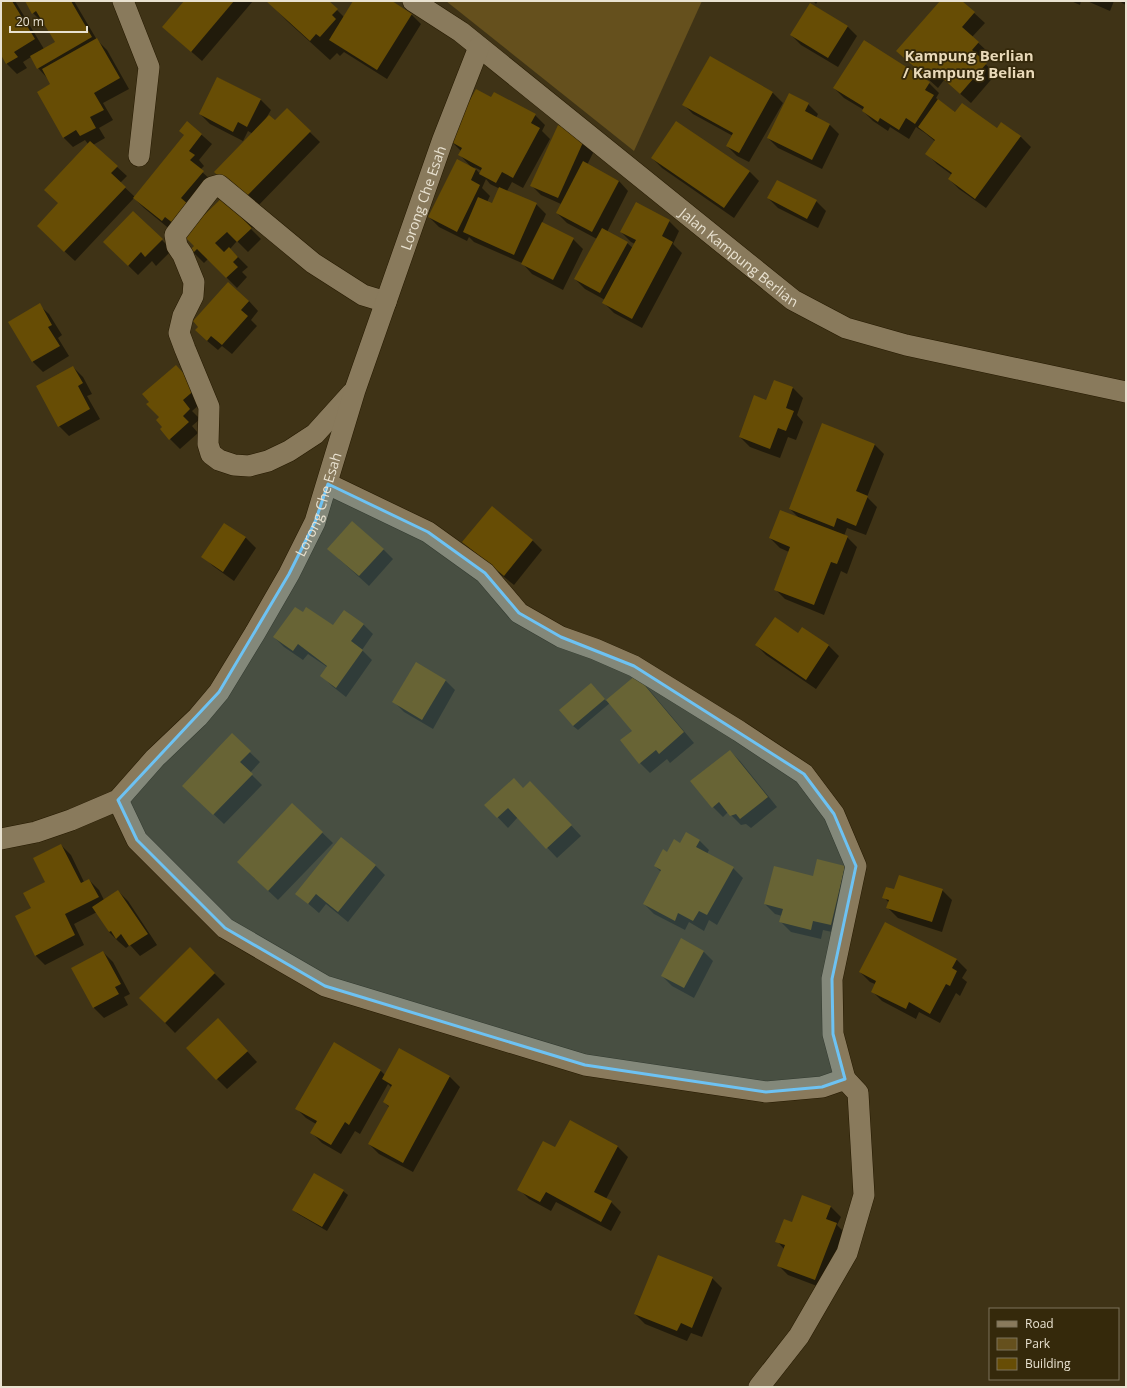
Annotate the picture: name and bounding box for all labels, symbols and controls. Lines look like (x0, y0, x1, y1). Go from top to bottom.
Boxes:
scale bar (10, 8, 87, 34)
text: 20 m (16, 13, 44, 30)
district label: Kampung Berlian / Kampung Belian (903, 45, 1035, 82)
street label: Lorong Che Esah (395, 143, 450, 252)
street label: Jalan Kampung Berlian (675, 202, 802, 311)
street label: Lorong Che Esah (290, 450, 345, 559)
legend (989, 1308, 1119, 1380)
text: Road (1025, 1315, 1054, 1332)
text: Park (1025, 1335, 1051, 1352)
text: Building (1025, 1355, 1071, 1372)

